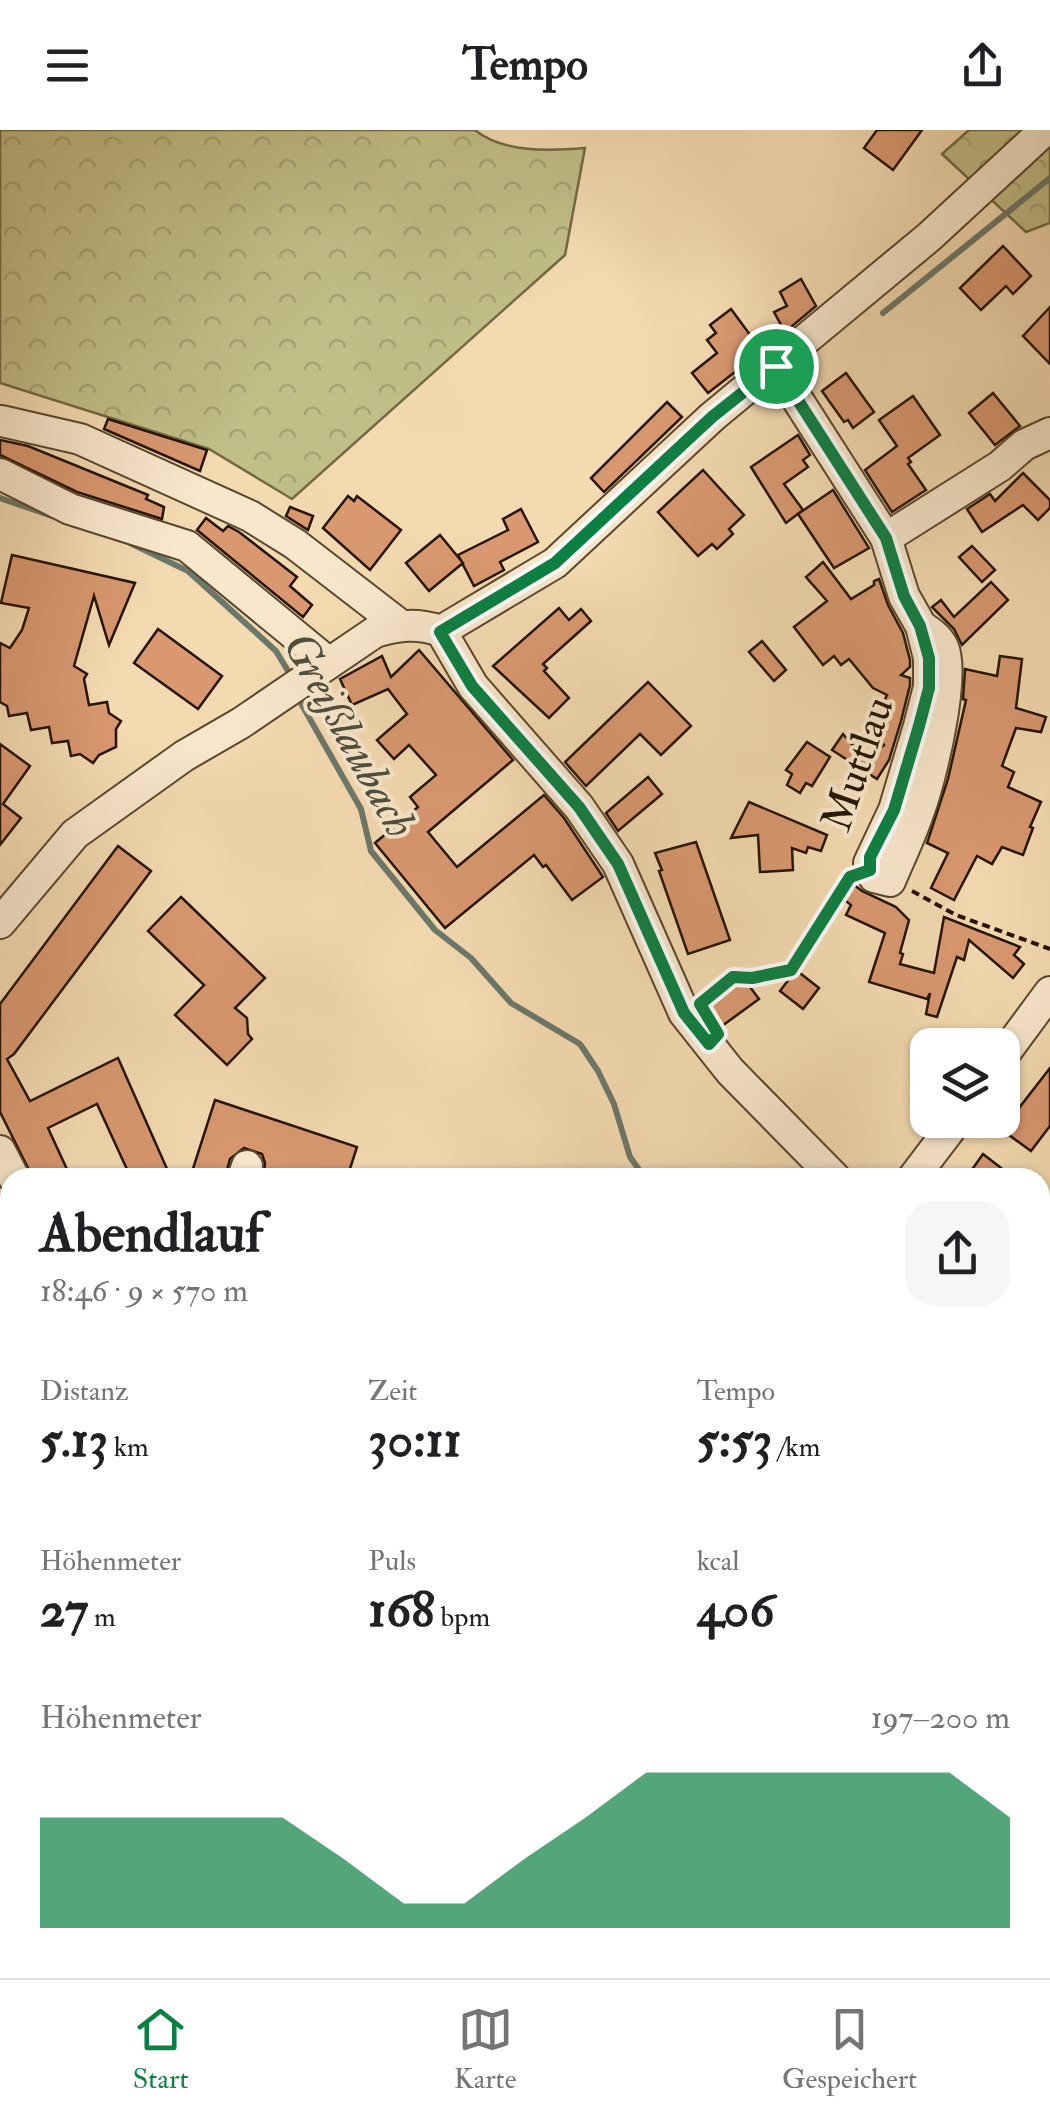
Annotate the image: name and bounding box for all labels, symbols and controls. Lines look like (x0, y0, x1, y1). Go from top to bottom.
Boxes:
text: Tempo (462, 37, 588, 93)
icon: menu (40, 38, 95, 93)
icon: share (955, 38, 1010, 93)
pin (734, 324, 819, 409)
icon: arrive (749, 339, 804, 394)
water label: Greißlaubach (270, 623, 428, 847)
street label: Muttlau (811, 690, 905, 838)
map controls (910, 1028, 1020, 1138)
button: layers (910, 1028, 1020, 1138)
text: Abendlauf (40, 1199, 263, 1268)
button: share (905, 1201, 1010, 1306)
text: 18:46 · 9 × 570 m (40, 1271, 248, 1311)
text: Distanz (40, 1374, 128, 1409)
text: Zeit (368, 1374, 417, 1409)
text: Tempo (697, 1374, 775, 1409)
text: 5.13 (40, 1409, 108, 1472)
text: 30:11 (368, 1409, 461, 1472)
text: 5:53 (697, 1409, 772, 1472)
text: km (108, 1430, 149, 1465)
text: /km (772, 1430, 820, 1465)
text: Höhenmeter (40, 1544, 181, 1579)
text: Puls (368, 1544, 416, 1579)
text: kcal (697, 1544, 740, 1579)
text: 27 (40, 1579, 88, 1642)
text: 168 (368, 1579, 435, 1642)
text: 406 (697, 1579, 774, 1642)
text: m (88, 1600, 116, 1635)
text: bpm (435, 1600, 490, 1635)
text: Höhenmeter (40, 1698, 201, 1738)
text: 197–200 m (871, 1698, 1010, 1738)
tab: Start (133, 2002, 188, 2097)
tab: Karte (454, 2002, 516, 2097)
tab: Gespeichert (782, 2002, 917, 2097)

